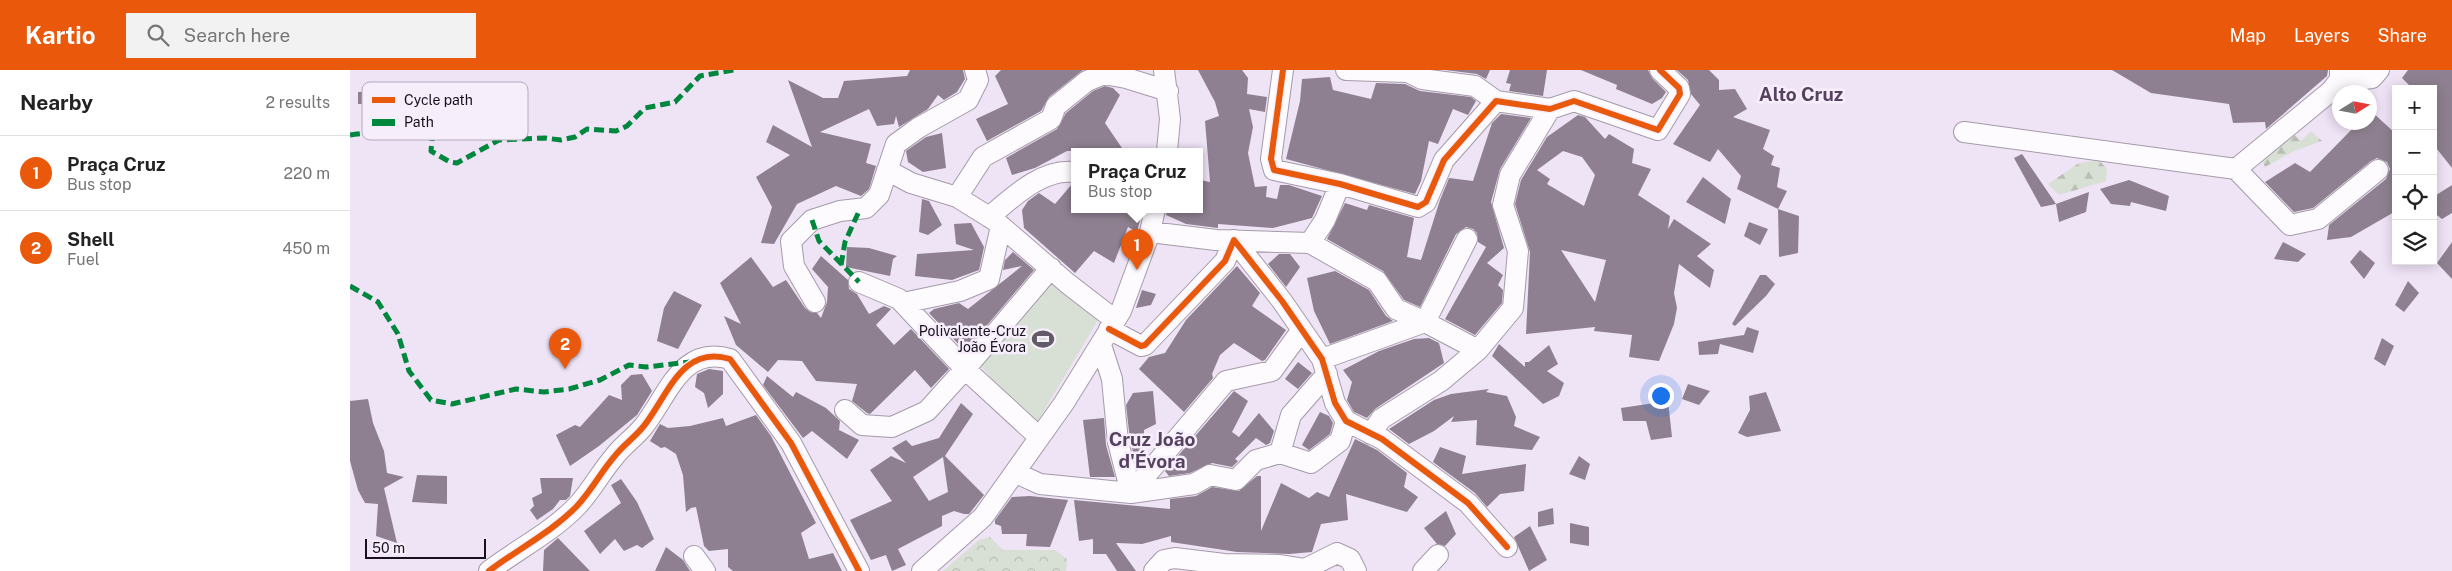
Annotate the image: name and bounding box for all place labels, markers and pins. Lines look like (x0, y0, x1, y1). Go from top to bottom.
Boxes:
pin: 1 (1121, 229, 1153, 270)
place label: Polivalente-Cruz João Évora (919, 323, 1026, 355)
sports icon: Polivalente-Cruz João Évora (1030, 326, 1056, 352)
pin: 2 (549, 328, 581, 369)

